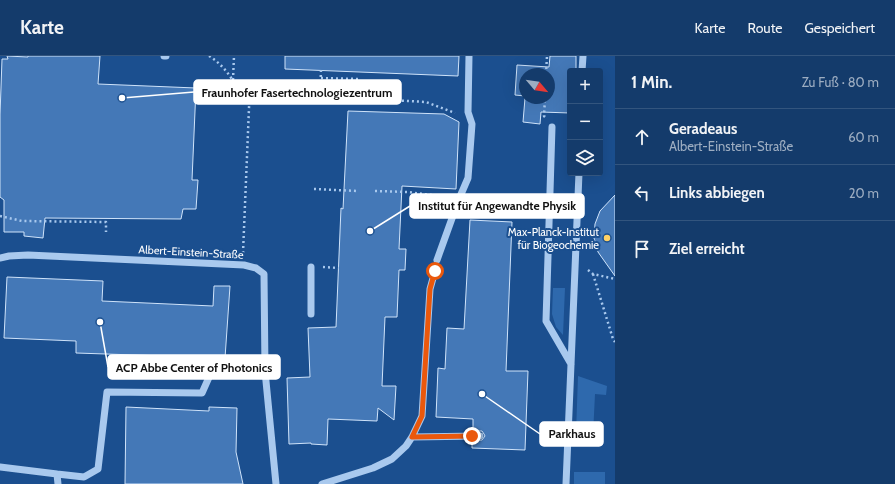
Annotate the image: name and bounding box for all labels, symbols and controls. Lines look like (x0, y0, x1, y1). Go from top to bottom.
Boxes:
text: Karte (20, 16, 64, 39)
text: Karte (695, 19, 725, 37)
text: Route (747, 19, 783, 37)
text: Gespeichert (805, 19, 875, 37)
north arrow (519, 68, 555, 104)
map controls (567, 68, 603, 176)
button: + (567, 68, 603, 104)
text: 1 Min. (631, 72, 672, 92)
text: Zu Fuß · 80 m (802, 74, 879, 90)
callout: Fraunhofer Fasertechnologiezentrum (194, 80, 401, 104)
text: Fraunhofer Fasertechnologiezentrum (202, 85, 392, 100)
button: − (567, 104, 603, 140)
text: Geradeaus (669, 120, 737, 138)
icon: ahead (631, 126, 653, 148)
text: 60 m (848, 129, 879, 145)
text: Albert-Einstein-Straße (669, 138, 793, 154)
button: layers (567, 140, 603, 176)
icon: left (631, 182, 653, 204)
text: Links abbiegen (669, 184, 765, 202)
text: 20 m (849, 185, 879, 201)
callout: Institut für Angewandte Physik (410, 194, 584, 218)
text: Institut für Angewandte Physik (418, 198, 576, 213)
place label: Max-Planck-Institut für Biogeochemie (508, 225, 599, 252)
marker: Max-Planck-Institut für Biogeochemie (602, 233, 612, 243)
icon: arrive (631, 238, 653, 260)
text: Ziel erreicht (669, 240, 745, 258)
street label: Albert-Einstein-Straße (138, 242, 244, 262)
route start (426, 262, 444, 280)
callout: ACP Abbe Center of Photonics (108, 355, 280, 379)
text: ACP Abbe Center of Photonics (116, 360, 272, 375)
callout: Parkhaus (540, 422, 603, 446)
text: Parkhaus (549, 426, 596, 441)
route end (463, 427, 481, 445)

